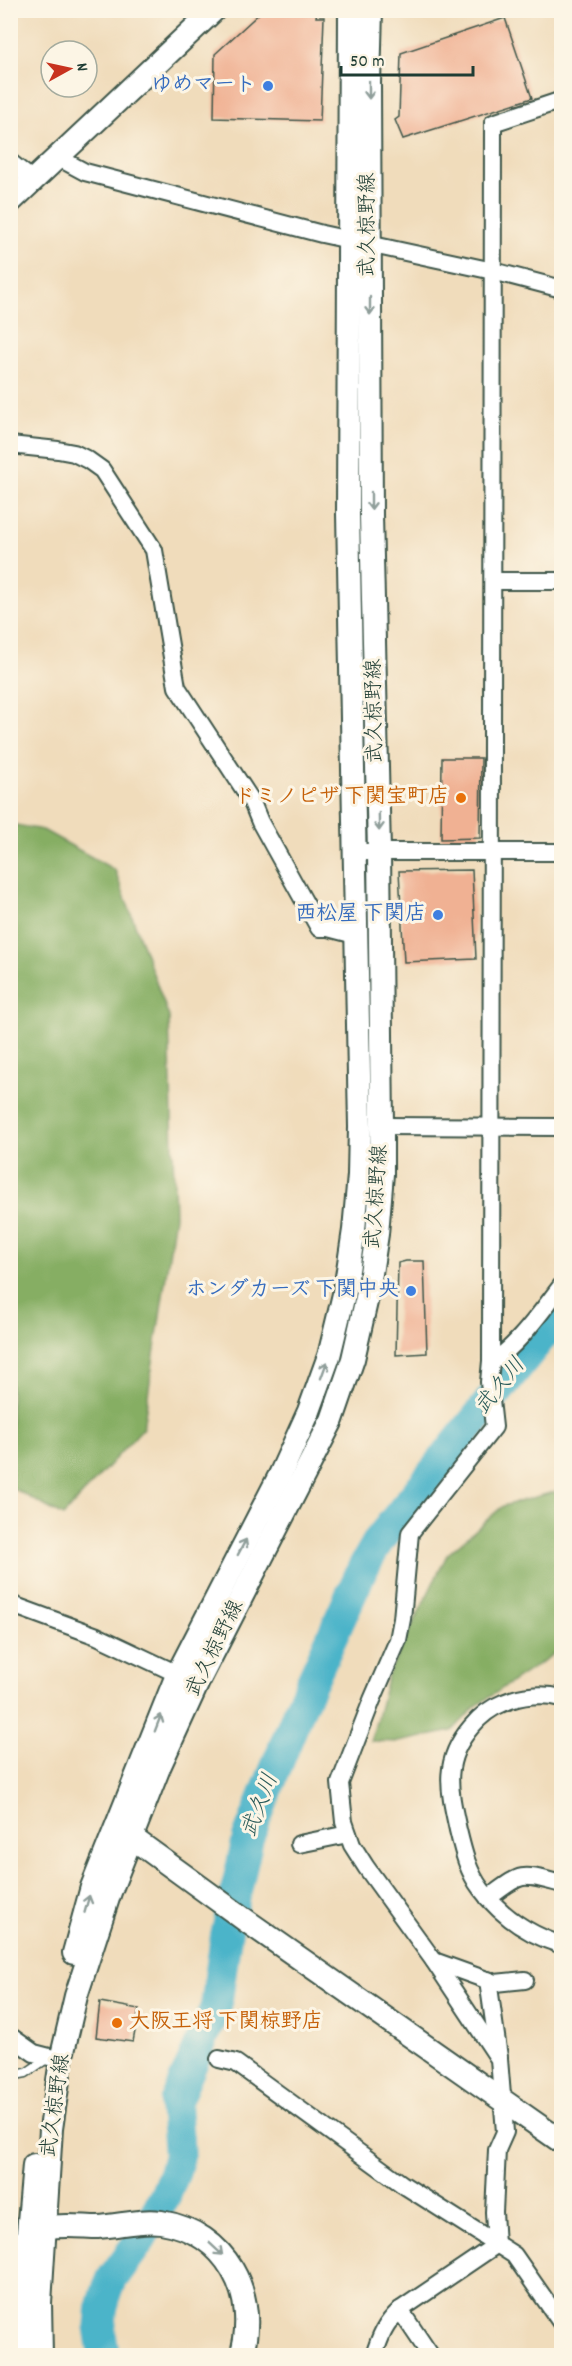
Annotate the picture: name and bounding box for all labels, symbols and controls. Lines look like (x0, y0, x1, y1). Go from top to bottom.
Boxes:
north arrow (39, 39, 99, 99)
scale bar (341, 39, 473, 77)
text: 50 m (350, 50, 385, 75)
text: N (69, 62, 93, 73)
place label: ゆめマート (151, 71, 256, 101)
marker: ゆめマート (261, 79, 275, 93)
one-way arrow (363, 79, 375, 99)
street label: 武久椋野線 (354, 173, 384, 278)
one-way arrow (364, 295, 376, 315)
one-way arrow (365, 490, 377, 510)
street label: 武久椋野線 (360, 658, 392, 764)
place label: ドミノピザ 下関宝町店 (234, 783, 449, 813)
marker: ドミノピザ 下関宝町店 (454, 791, 468, 805)
one-way arrow (373, 811, 384, 831)
place label: 西松屋 下関店 (295, 900, 426, 930)
marker: 西松屋 下関店 (431, 908, 445, 922)
street label: 武久椋野線 (359, 1144, 397, 1250)
place label: ホンダカーズ 下関中央 (186, 1276, 399, 1306)
marker: ホンダカーズ 下関中央 (404, 1284, 418, 1298)
water label: 武久川 (468, 1352, 534, 1422)
one-way arrow (319, 1361, 330, 1380)
one-way arrow (236, 1539, 248, 1556)
street label: 武久椋野線 (180, 1595, 252, 1703)
one-way arrow (154, 1714, 165, 1733)
water label: 武久川 (235, 1770, 287, 1842)
one-way arrow (82, 1895, 94, 1914)
place label: 大阪王将 下関椋野店 (129, 2008, 323, 2038)
marker: 大阪王将 下関椋野店 (110, 2016, 124, 2030)
street label: 武久椋野線 (35, 2052, 79, 2160)
one-way arrow (208, 2242, 223, 2256)

